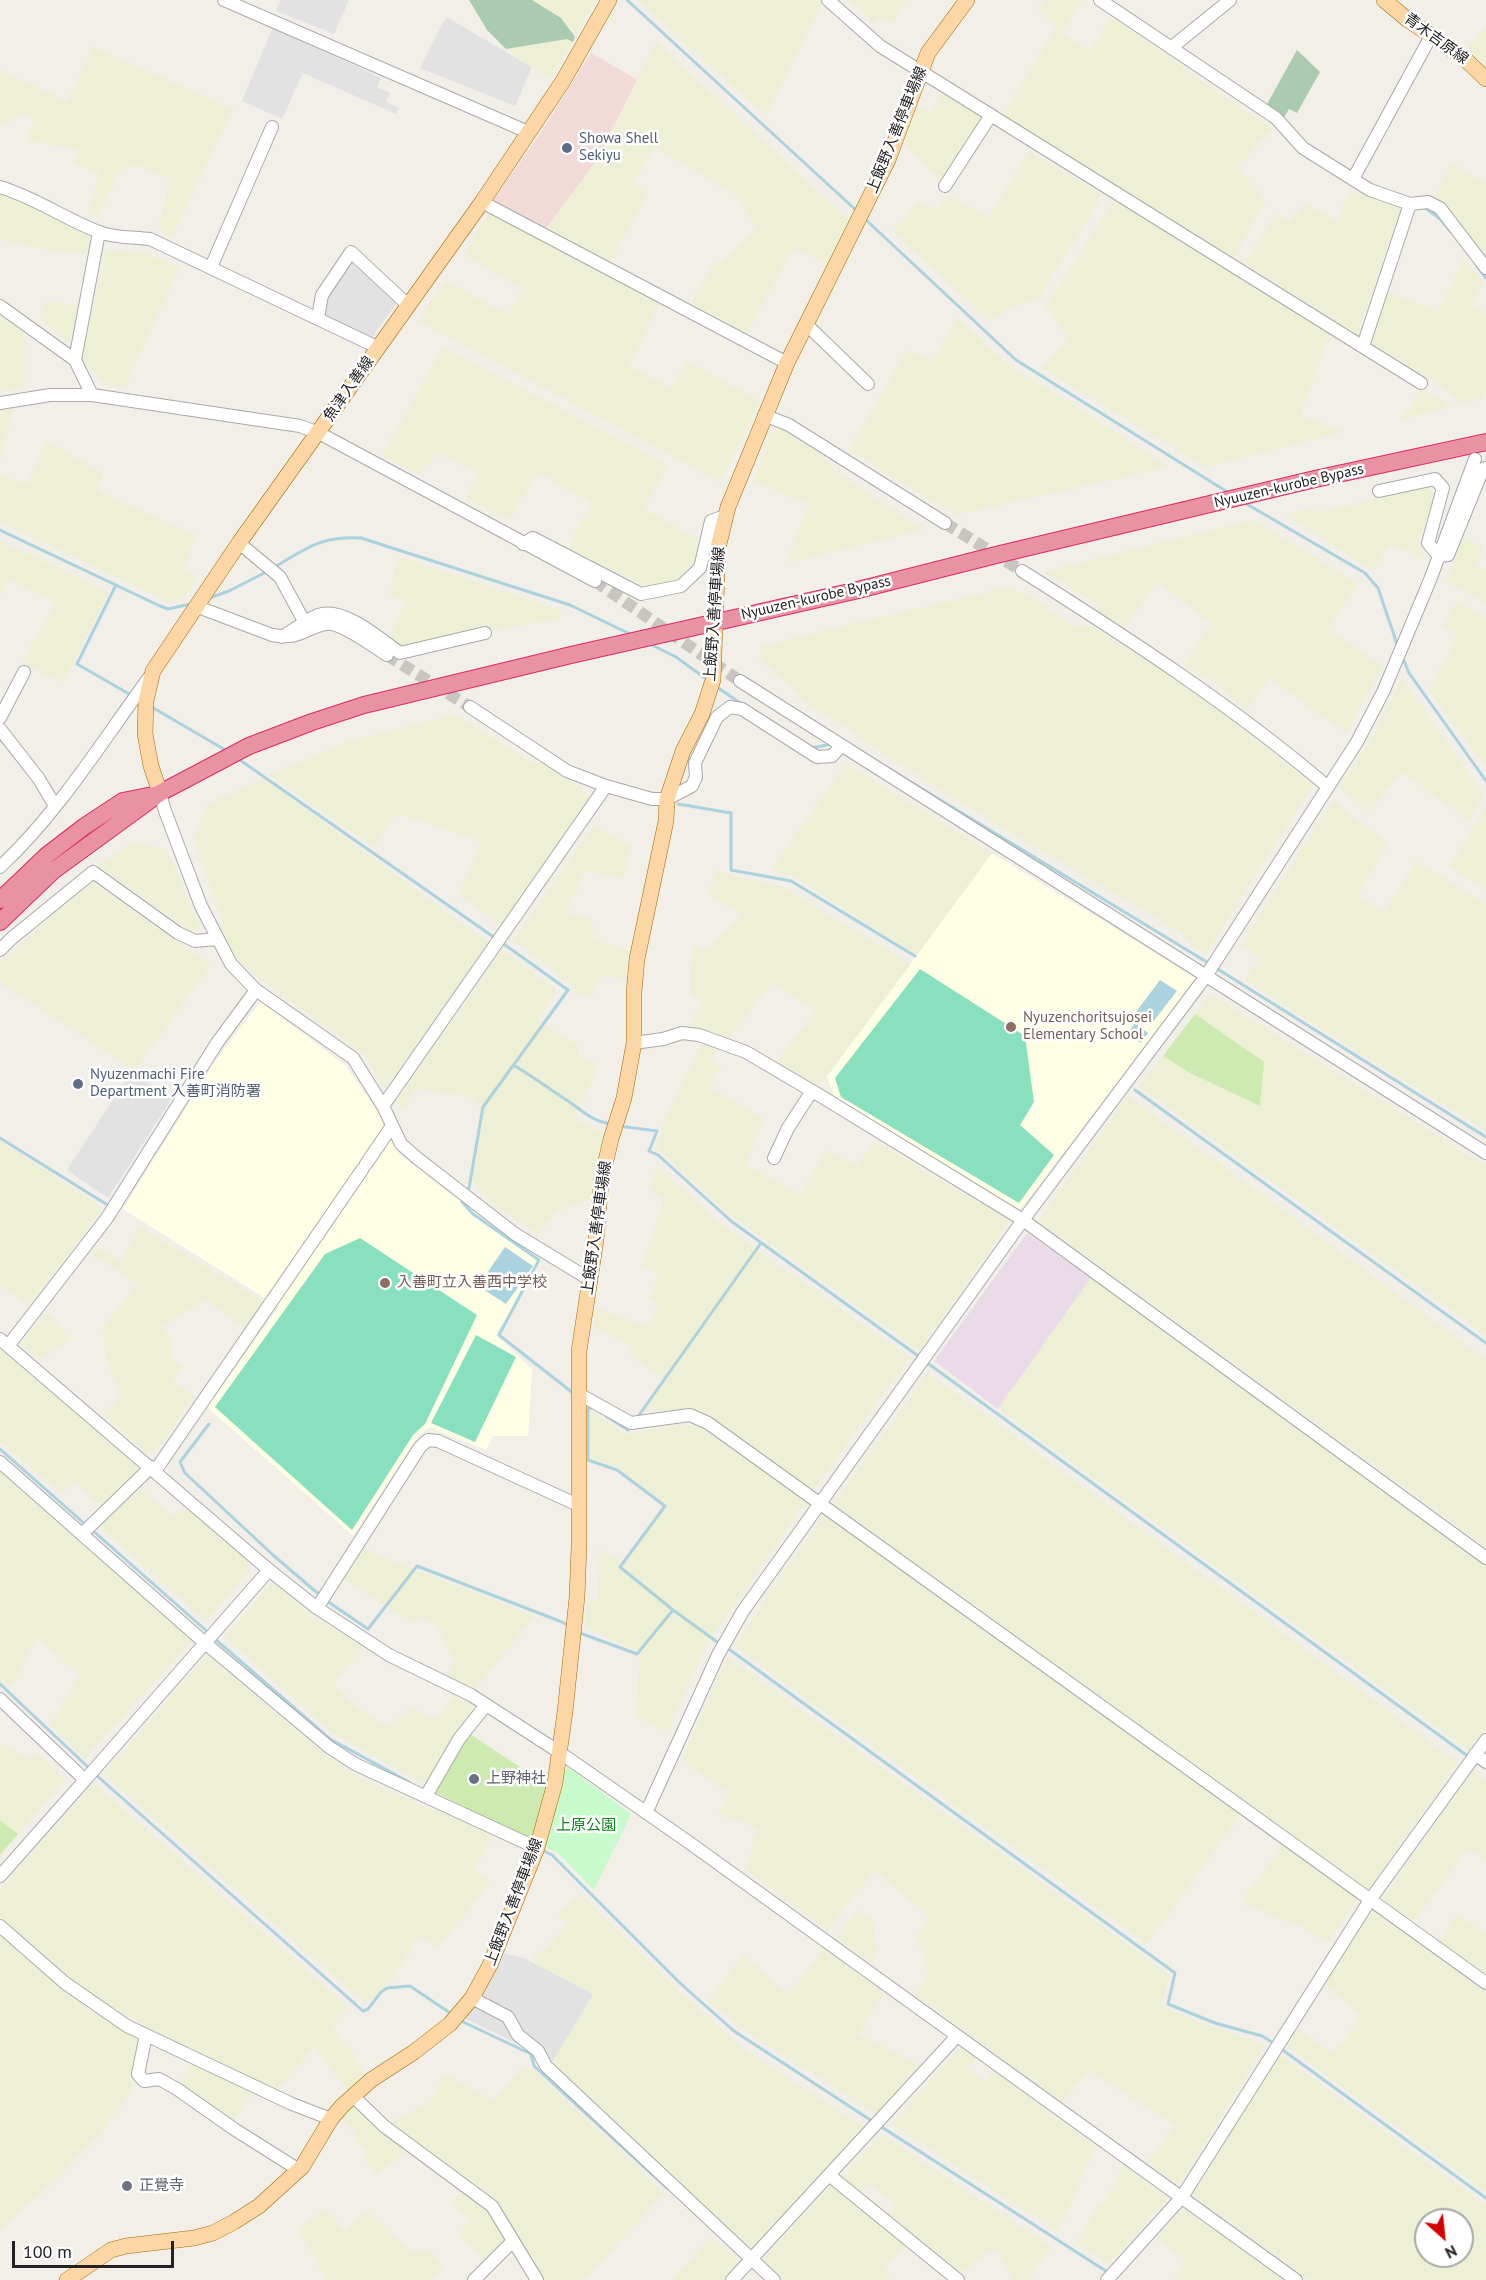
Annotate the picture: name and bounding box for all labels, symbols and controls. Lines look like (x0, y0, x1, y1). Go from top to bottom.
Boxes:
street label: 青木吉原線 (1400, 10, 1472, 68)
street label: 上飯野入善停車場線 (863, 64, 931, 196)
place label: Showa Shell Sekiyu (579, 130, 658, 165)
marker: Showa Shell Sekiyu (560, 141, 574, 155)
street label: 魚津入善線 (320, 353, 378, 425)
street label: Nyuuzen-kurobe Bypass (1212, 460, 1366, 512)
street label: 上飯野入善停車場線 (701, 546, 729, 682)
street label: Nyuuzen-kurobe Bypass (739, 572, 893, 624)
place label: Nyuzenchoritsujosei Elementary School (1023, 1009, 1152, 1044)
marker: Nyuzenchoritsujosei Elementary School (1004, 1020, 1018, 1034)
place label: Nyuzenmachi Fire Department 入善町消防署 (90, 1066, 261, 1101)
marker: Nyuzenmachi Fire Department 入善町消防署 (71, 1077, 85, 1091)
street label: 上飯野入善停車場線 (579, 1160, 615, 1296)
place label: 入善町立入善西中学校 (397, 1274, 547, 1292)
marker: 入善町立入善西中学校 (378, 1276, 392, 1290)
place label: 上野神社 (486, 1770, 546, 1788)
marker: 上野神社 (467, 1772, 481, 1786)
park label: 上原公園 (556, 1817, 616, 1835)
street label: 上飯野入善停車場線 (481, 1836, 547, 1968)
place label: 正覺寺 (139, 2177, 184, 2195)
marker: 正覺寺 (120, 2179, 134, 2193)
north arrow (1414, 2208, 1474, 2268)
scale bar (15, 2229, 177, 2267)
text: 100 m (23, 2240, 72, 2263)
text: N (1442, 2241, 1460, 2264)

